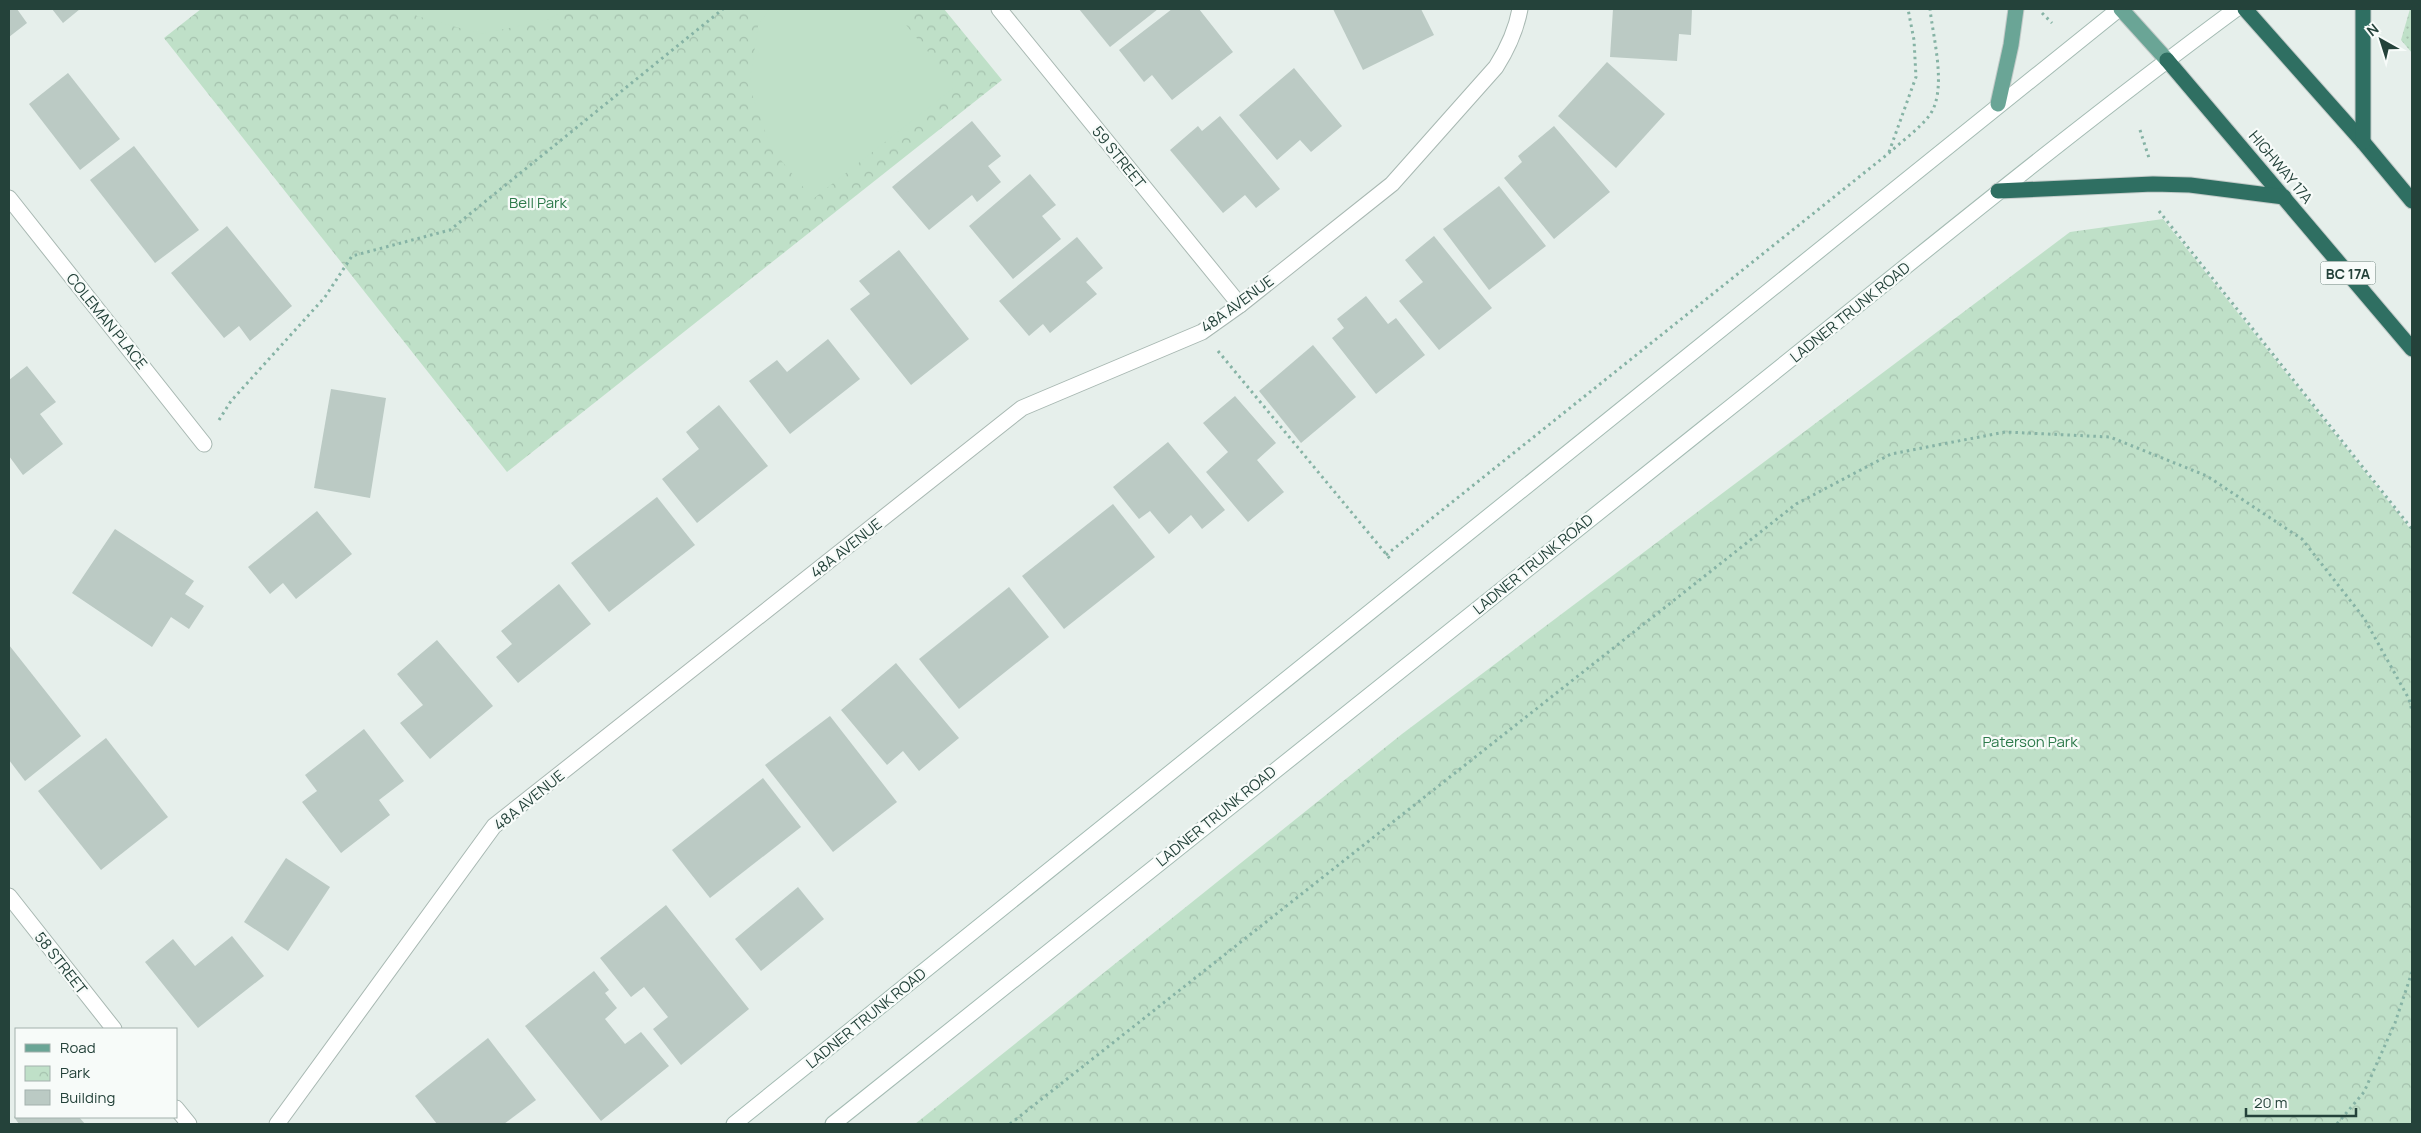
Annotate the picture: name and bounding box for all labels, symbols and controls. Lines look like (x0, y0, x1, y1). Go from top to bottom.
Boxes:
north arrow (2356, 15, 2406, 65)
text: N (2363, 19, 2382, 40)
street label: 59 STREET (1087, 121, 1151, 193)
street label: HIGHWAY 17A (2244, 126, 2318, 208)
park label: Bell Park (509, 192, 567, 213)
street label: LADNER TRUNK ROAD (1786, 257, 1914, 367)
road number: BC 17A (2320, 262, 2376, 284)
street label: COLEMAN PLACE (62, 268, 152, 374)
street label: 48A AVENUE (1196, 270, 1278, 338)
street label: LADNER TRUNK ROAD (1469, 509, 1597, 619)
street label: 48A AVENUE (806, 513, 886, 583)
park label: Paterson Park (1982, 731, 2078, 752)
street label: LADNER TRUNK ROAD (1152, 761, 1280, 871)
street label: 48A AVENUE (489, 765, 569, 835)
street label: 58 STREET (30, 927, 92, 999)
street label: LADNER TRUNK ROAD (802, 963, 930, 1073)
legend (15, 1028, 178, 1118)
text: Road (60, 1037, 96, 1058)
text: Park (60, 1062, 90, 1083)
scale bar (2246, 1086, 2356, 1118)
text: Building (60, 1087, 115, 1108)
text: 20 m (2254, 1092, 2287, 1113)

